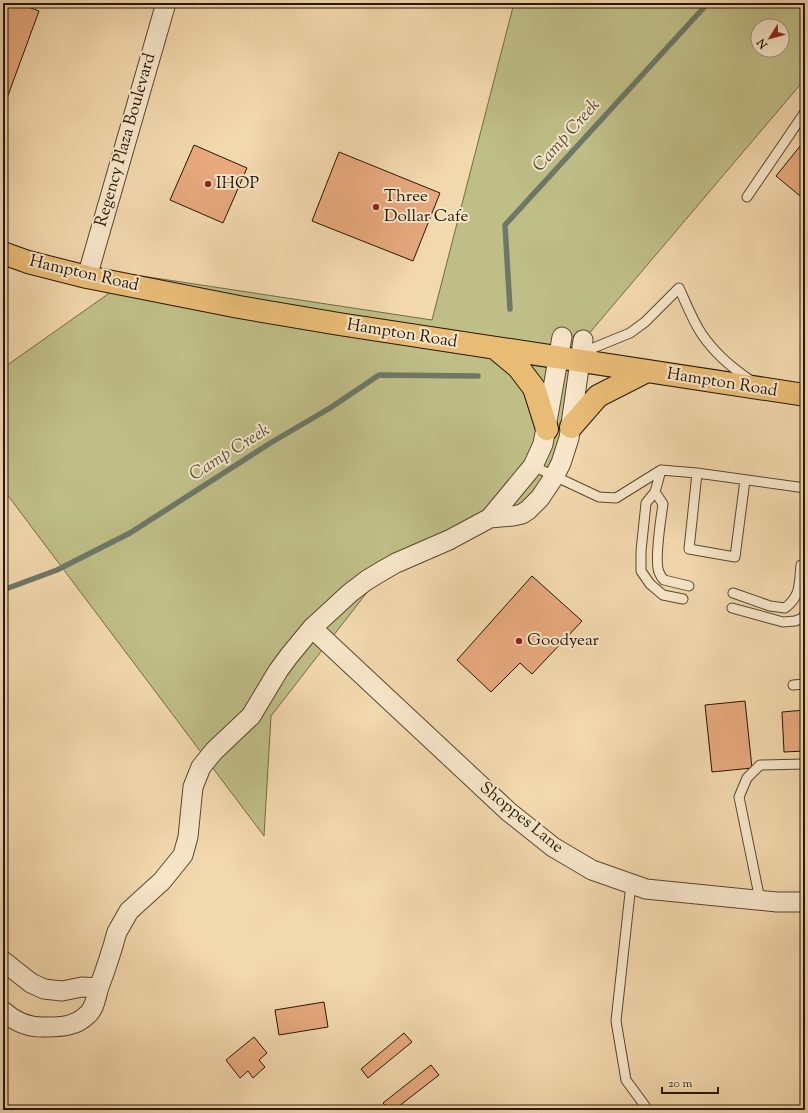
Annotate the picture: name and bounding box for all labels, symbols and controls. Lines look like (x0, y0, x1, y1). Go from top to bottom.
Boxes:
north arrow (750, 18, 790, 58)
text: N (754, 35, 772, 53)
street label: Regency Plaza Boulevard (90, 50, 162, 230)
water label: Camp Creek (527, 94, 607, 178)
place label: IHOP (216, 172, 260, 196)
marker: IHOP (203, 179, 213, 189)
place label: Three Dollar Cafe (384, 185, 469, 229)
marker: Three Dollar Cafe (371, 202, 381, 212)
street label: Hampton Road (27, 250, 141, 298)
street label: Hampton Road (345, 313, 459, 355)
street label: Hampton Road (665, 362, 779, 404)
water label: Camp Creek (185, 418, 275, 488)
place label: Goodyear (527, 629, 600, 653)
marker: Goodyear (514, 636, 524, 646)
street label: Shoppes Lane (474, 777, 568, 859)
scale bar (662, 1069, 718, 1095)
text: 20 m (668, 1075, 693, 1093)

